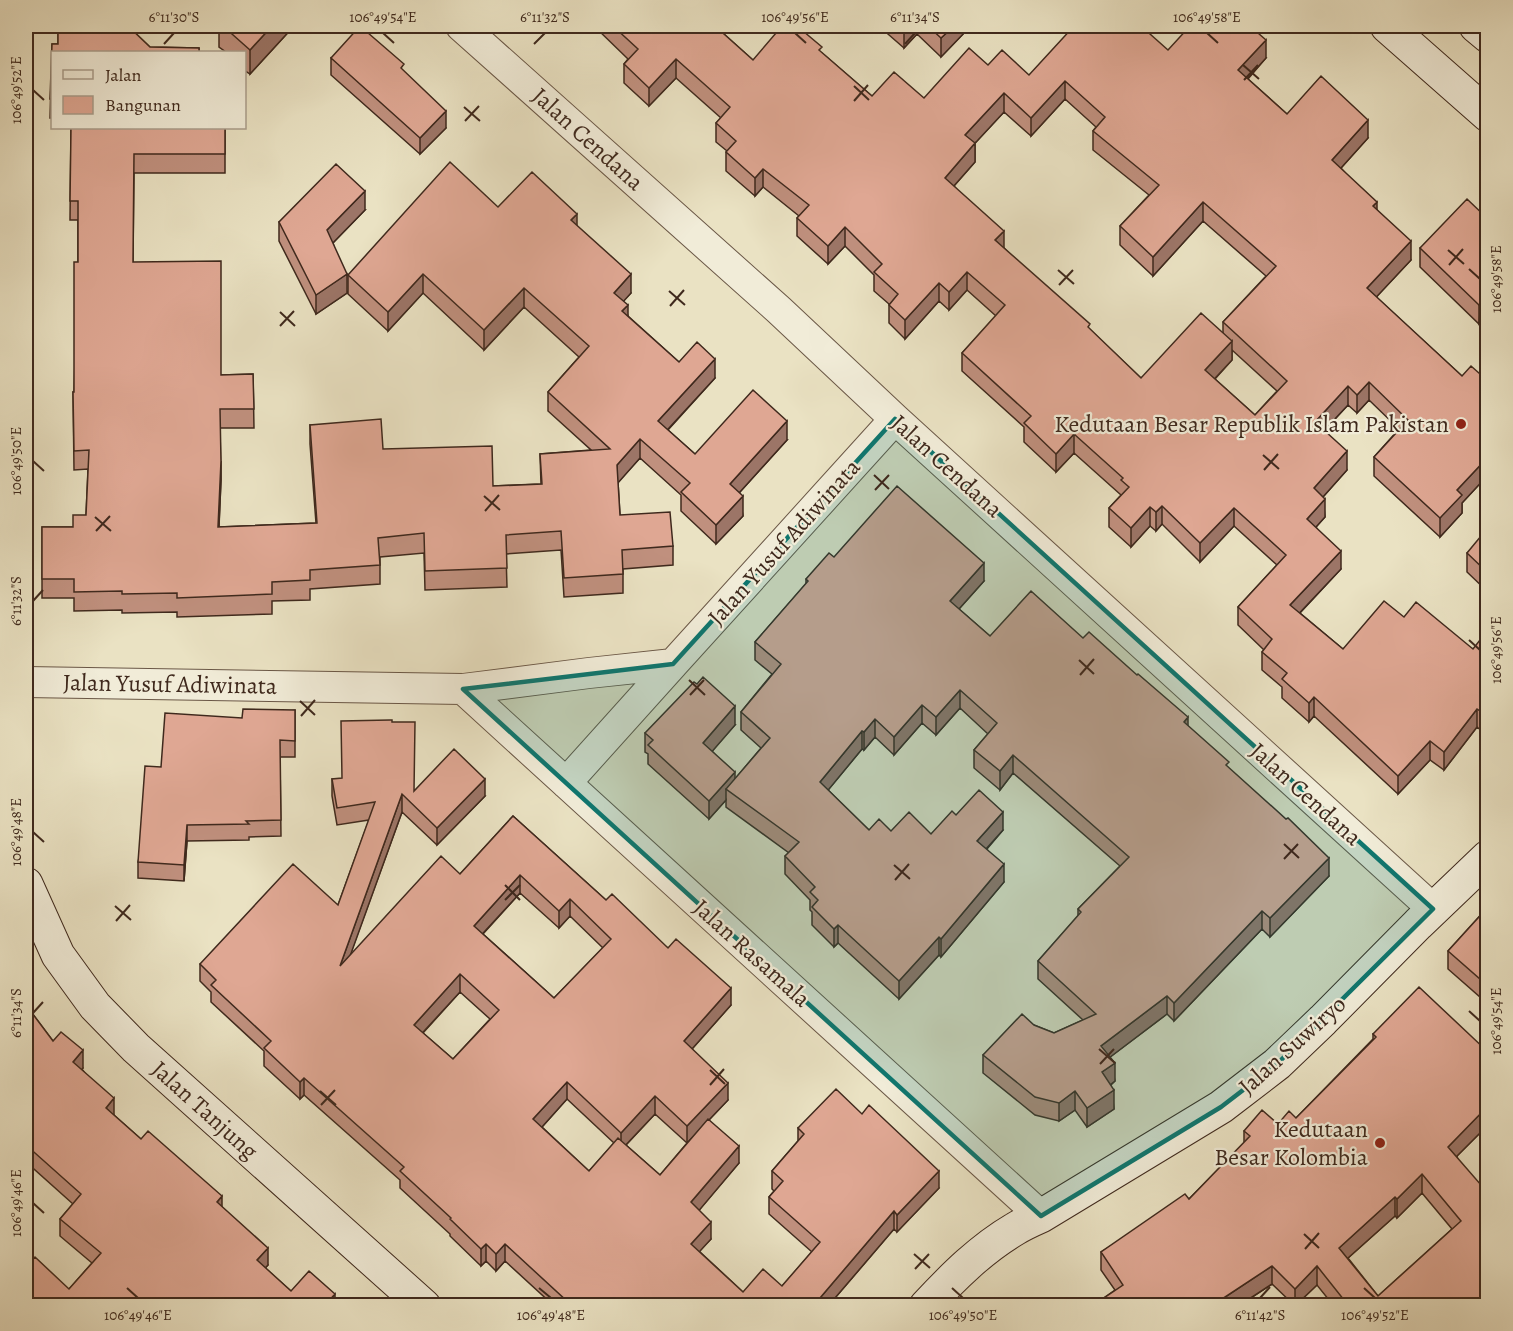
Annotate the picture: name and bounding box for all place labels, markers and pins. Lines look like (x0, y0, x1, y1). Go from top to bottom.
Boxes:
place label: Kedutaan Besar Republik Islam Pakistan (1054, 408, 1449, 440)
marker: Kedutaan Besar Republik Islam Pakistan (1454, 417, 1468, 431)
place label: Kedutaan Besar Kolombia (1214, 1113, 1369, 1173)
marker: Kedutaan Besar Kolombia (1373, 1136, 1387, 1150)

